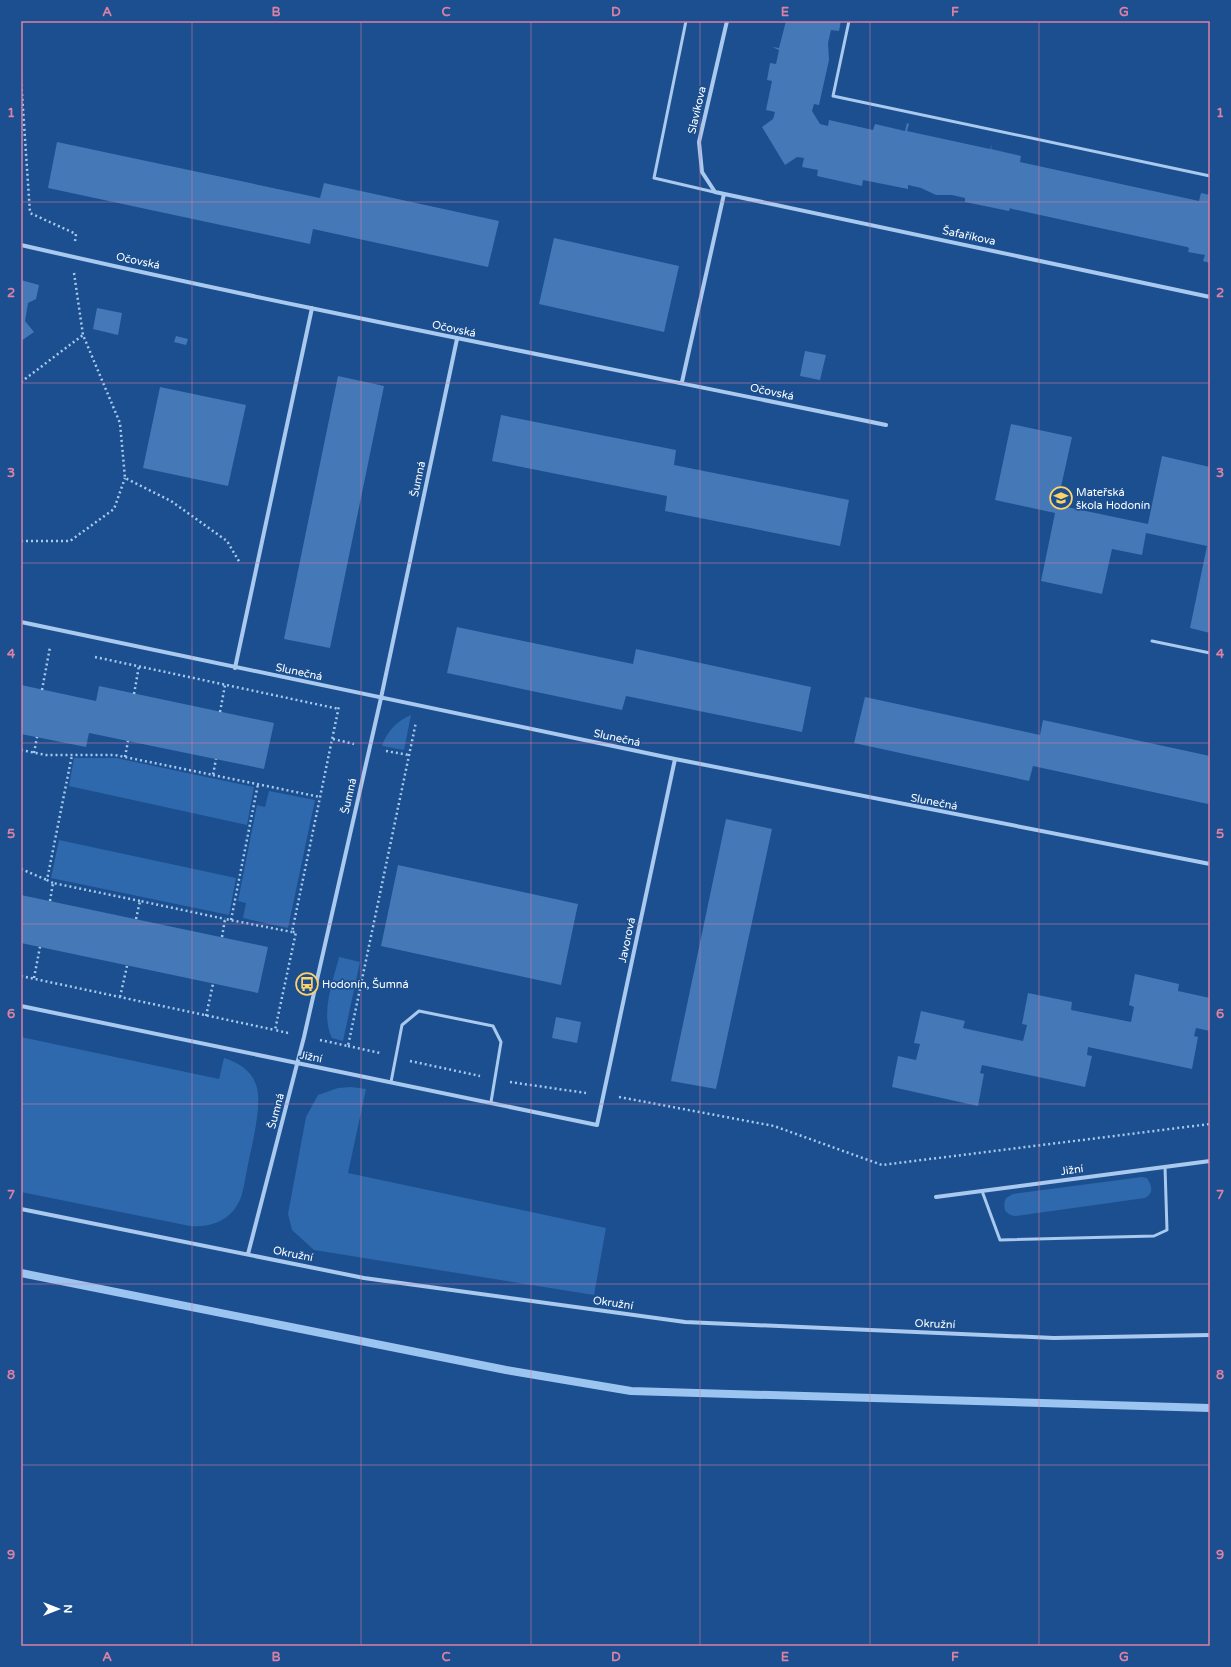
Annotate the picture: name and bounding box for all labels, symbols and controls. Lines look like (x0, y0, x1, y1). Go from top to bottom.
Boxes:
text: A (102, 4, 112, 20)
text: B (271, 4, 281, 20)
text: C (441, 4, 451, 20)
text: D (611, 4, 621, 20)
text: E (781, 4, 789, 20)
text: F (951, 4, 959, 20)
text: G (1119, 4, 1129, 20)
street label: Slavíkova (685, 85, 709, 135)
text: 1 (7, 105, 15, 121)
text: 1 (1216, 105, 1224, 121)
street label: Šafaříkova (941, 223, 997, 248)
street label: Očovská (115, 250, 161, 272)
text: 2 (7, 285, 15, 301)
text: 2 (1216, 285, 1224, 301)
street label: Očovská (431, 318, 477, 340)
street label: Očovská (749, 381, 795, 403)
street label: Šumná (407, 460, 428, 498)
text: 3 (7, 465, 15, 481)
text: 3 (1216, 465, 1224, 481)
school or university icon: Mateřská škola Hodonín (1048, 485, 1074, 511)
place label: Mateřská škola Hodonín (1076, 486, 1150, 512)
text: 4 (7, 646, 16, 662)
text: 4 (1216, 646, 1225, 662)
street label: Slunečná (274, 661, 324, 683)
street label: Slunečná (592, 727, 642, 749)
street label: Šumná (338, 777, 359, 815)
street label: Slunečná (909, 791, 959, 813)
text: 5 (7, 826, 15, 842)
text: 5 (1216, 826, 1224, 842)
street label: Javorová (616, 916, 638, 964)
bus stop icon: Hodonín, Šumná (294, 971, 320, 997)
place label: Hodonín, Šumná (322, 977, 409, 991)
text: 6 (7, 1006, 15, 1022)
text: 6 (1216, 1006, 1224, 1022)
street label: Jižní (299, 1048, 324, 1066)
street label: Šumná (264, 1091, 287, 1130)
street label: Jižní (1060, 1162, 1084, 1178)
text: 7 (7, 1187, 15, 1203)
text: 7 (1216, 1187, 1224, 1203)
street label: Okružní (272, 1244, 314, 1264)
street label: Okružní (592, 1294, 634, 1312)
street label: Okružní (914, 1317, 956, 1331)
text: 8 (7, 1367, 15, 1383)
text: 8 (1216, 1367, 1224, 1383)
text: 9 (7, 1547, 15, 1563)
text: 9 (1216, 1547, 1224, 1563)
north arrow (38, 1589, 78, 1629)
text: N (61, 1605, 74, 1613)
text: A (102, 1649, 112, 1665)
text: B (271, 1649, 281, 1665)
text: C (441, 1649, 451, 1665)
text: D (611, 1649, 621, 1665)
text: E (781, 1649, 789, 1665)
text: F (951, 1649, 959, 1665)
text: G (1119, 1649, 1129, 1665)

